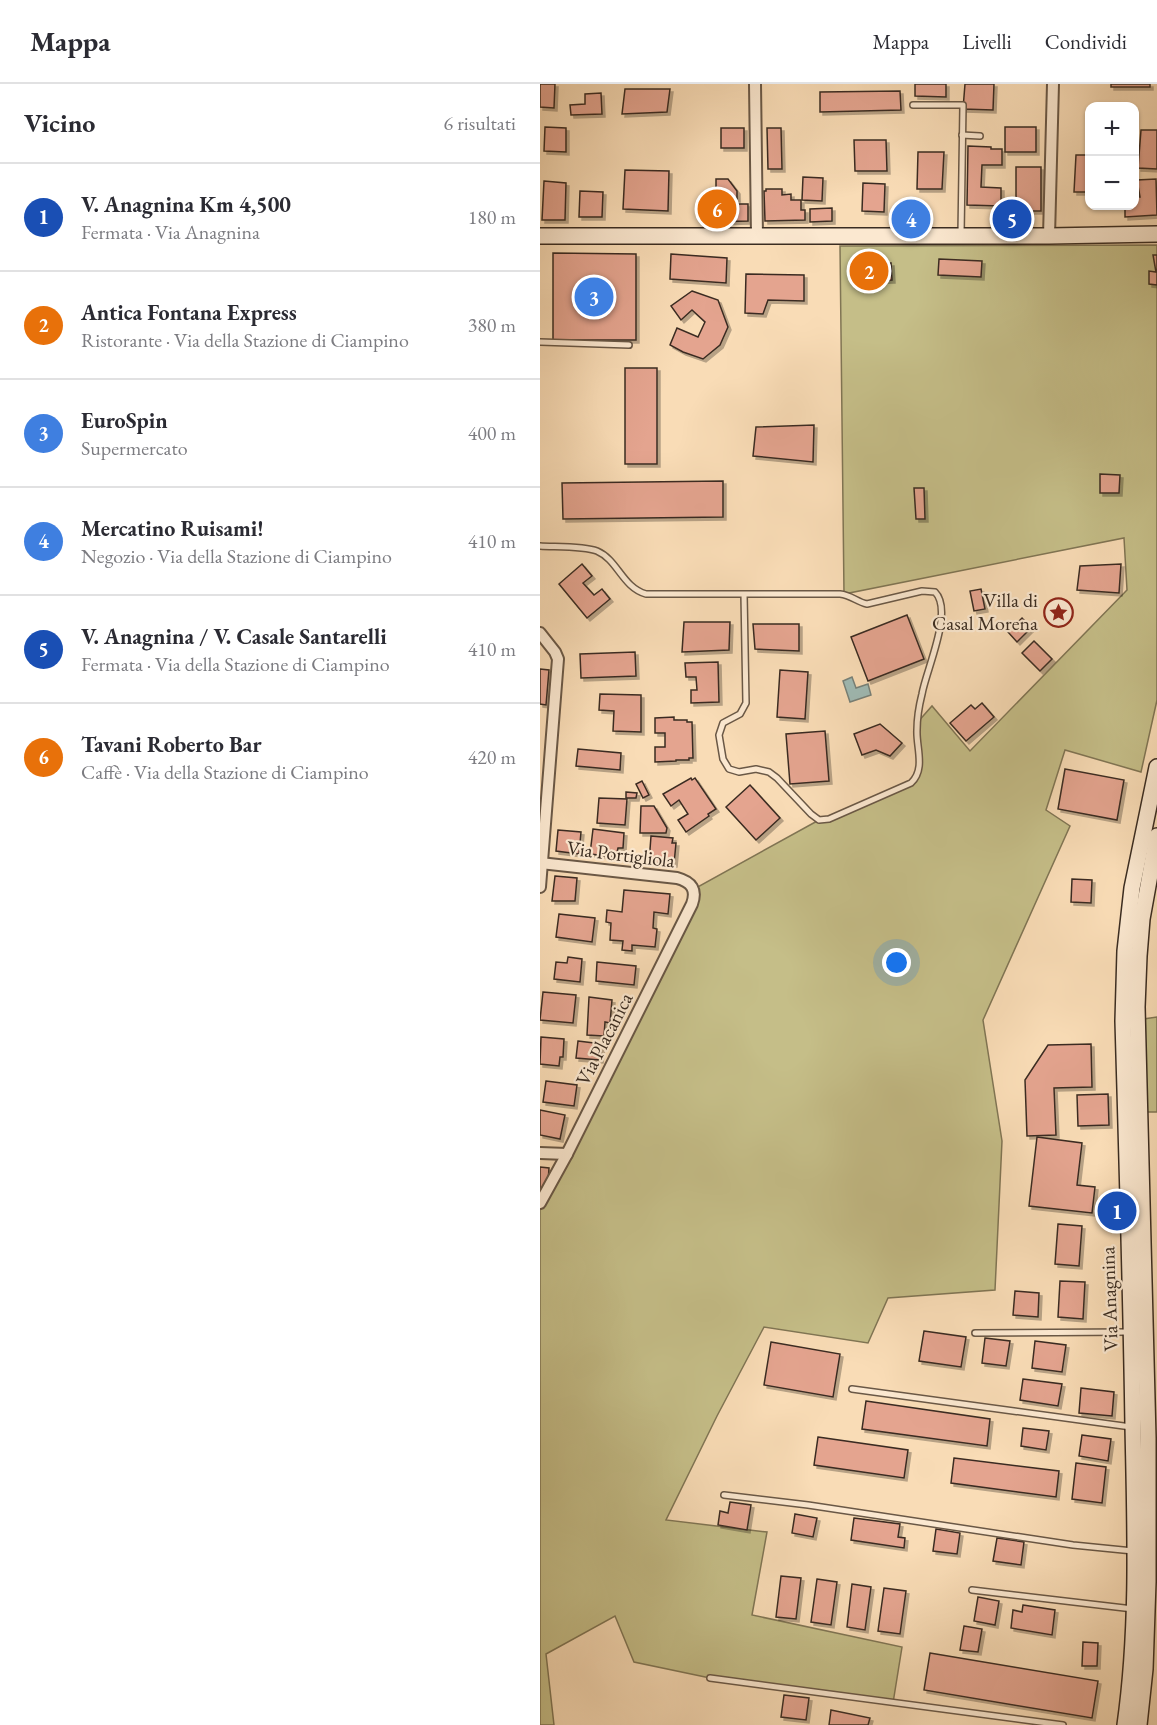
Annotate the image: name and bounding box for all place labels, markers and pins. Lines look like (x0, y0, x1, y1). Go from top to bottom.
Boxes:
pin: 6 (698, 186, 736, 232)
pin: 4 (892, 196, 931, 242)
pin: 5 (992, 196, 1032, 242)
pin: 2 (850, 248, 888, 294)
pin: 3 (574, 274, 614, 320)
place label: Villa di Casal Morena (932, 587, 1038, 636)
place icon: Villa di Casal Morena (1043, 596, 1075, 628)
pin: 1 (1098, 1188, 1136, 1234)

